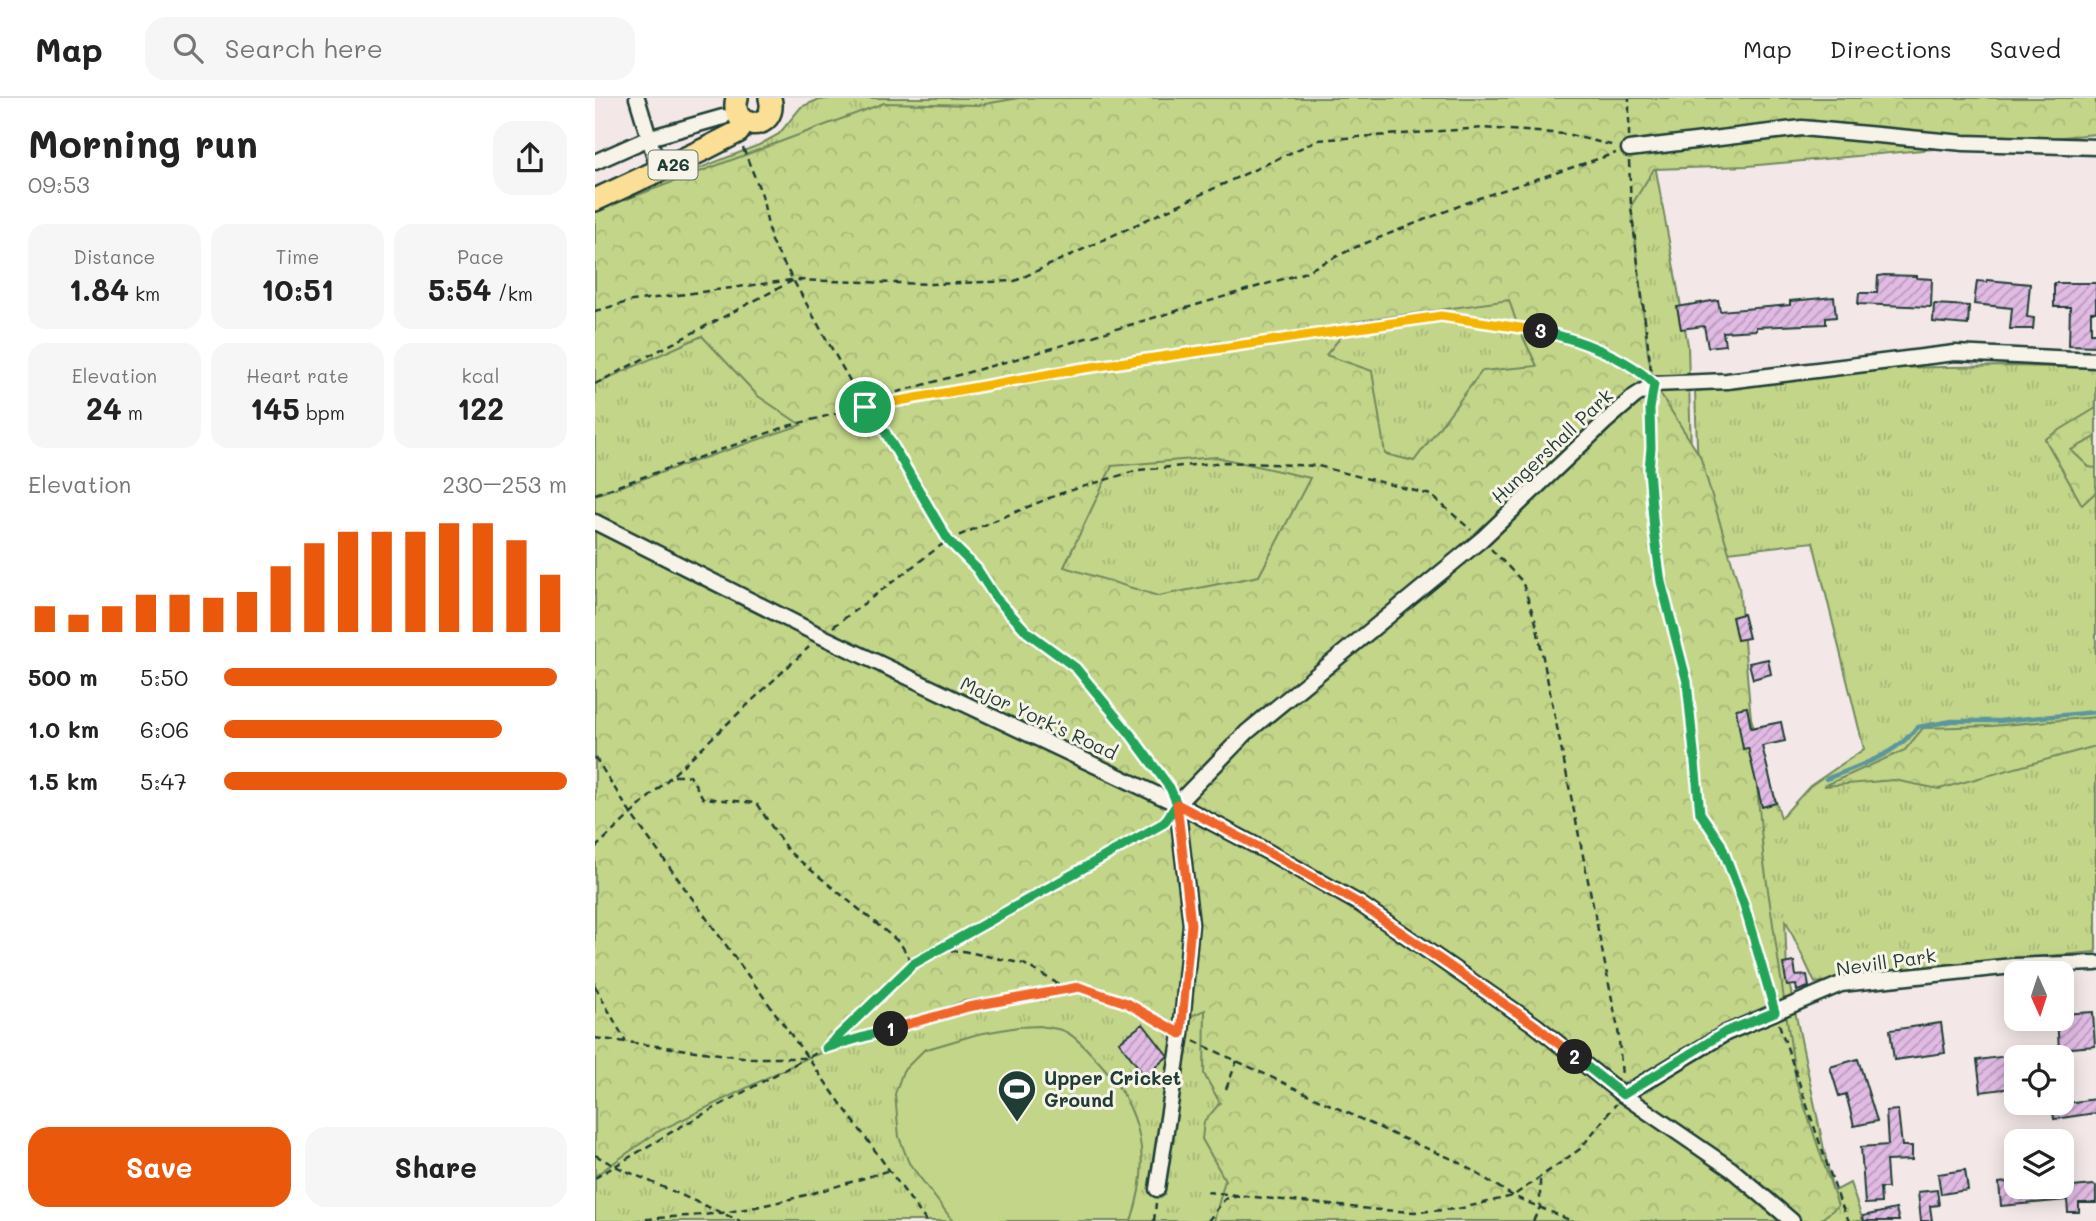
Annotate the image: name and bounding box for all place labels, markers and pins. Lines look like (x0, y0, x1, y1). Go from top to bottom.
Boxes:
pin: 3 (1523, 314, 1559, 348)
pin (835, 377, 895, 437)
pin: 1 (873, 1012, 909, 1046)
pin: 2 (1557, 1040, 1593, 1074)
place label: Upper Cricket Ground (1044, 1065, 1181, 1112)
sports icon: Upper Cricket Ground (996, 1068, 1038, 1123)

